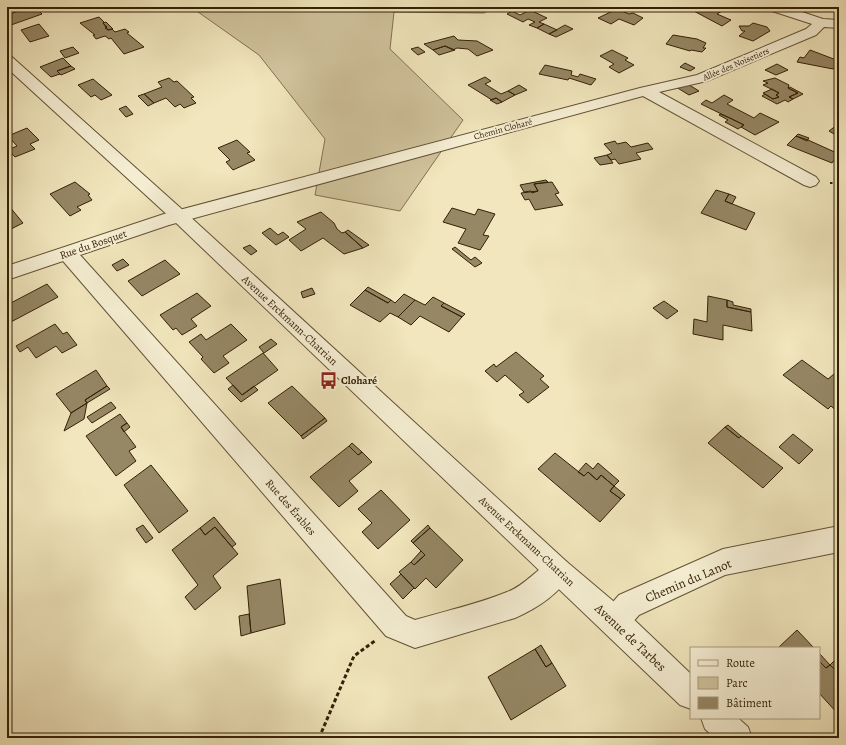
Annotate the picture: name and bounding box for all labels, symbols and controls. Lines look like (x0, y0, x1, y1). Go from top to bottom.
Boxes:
street label: Allée des Noisetiers (700, 44, 771, 84)
street label: Chemin Cloharé (473, 115, 533, 143)
street label: Rue du Bosquet (58, 226, 129, 263)
street label: Avenue Erckmann-Chatrian (238, 271, 341, 369)
bus stop icon: Cloharé (318, 370, 338, 390)
place label: Cloharé (341, 373, 377, 388)
street label: Rue des Érables (262, 476, 319, 539)
street label: Avenue Erckmann-Chatrian (475, 492, 578, 590)
street label: Chemin du Lanot (642, 554, 735, 606)
street label: Avenue de Tarbes (591, 599, 670, 675)
legend (690, 647, 820, 719)
text: Route (726, 655, 755, 671)
text: Parc (726, 675, 748, 691)
text: Bâtiment (726, 695, 772, 711)

